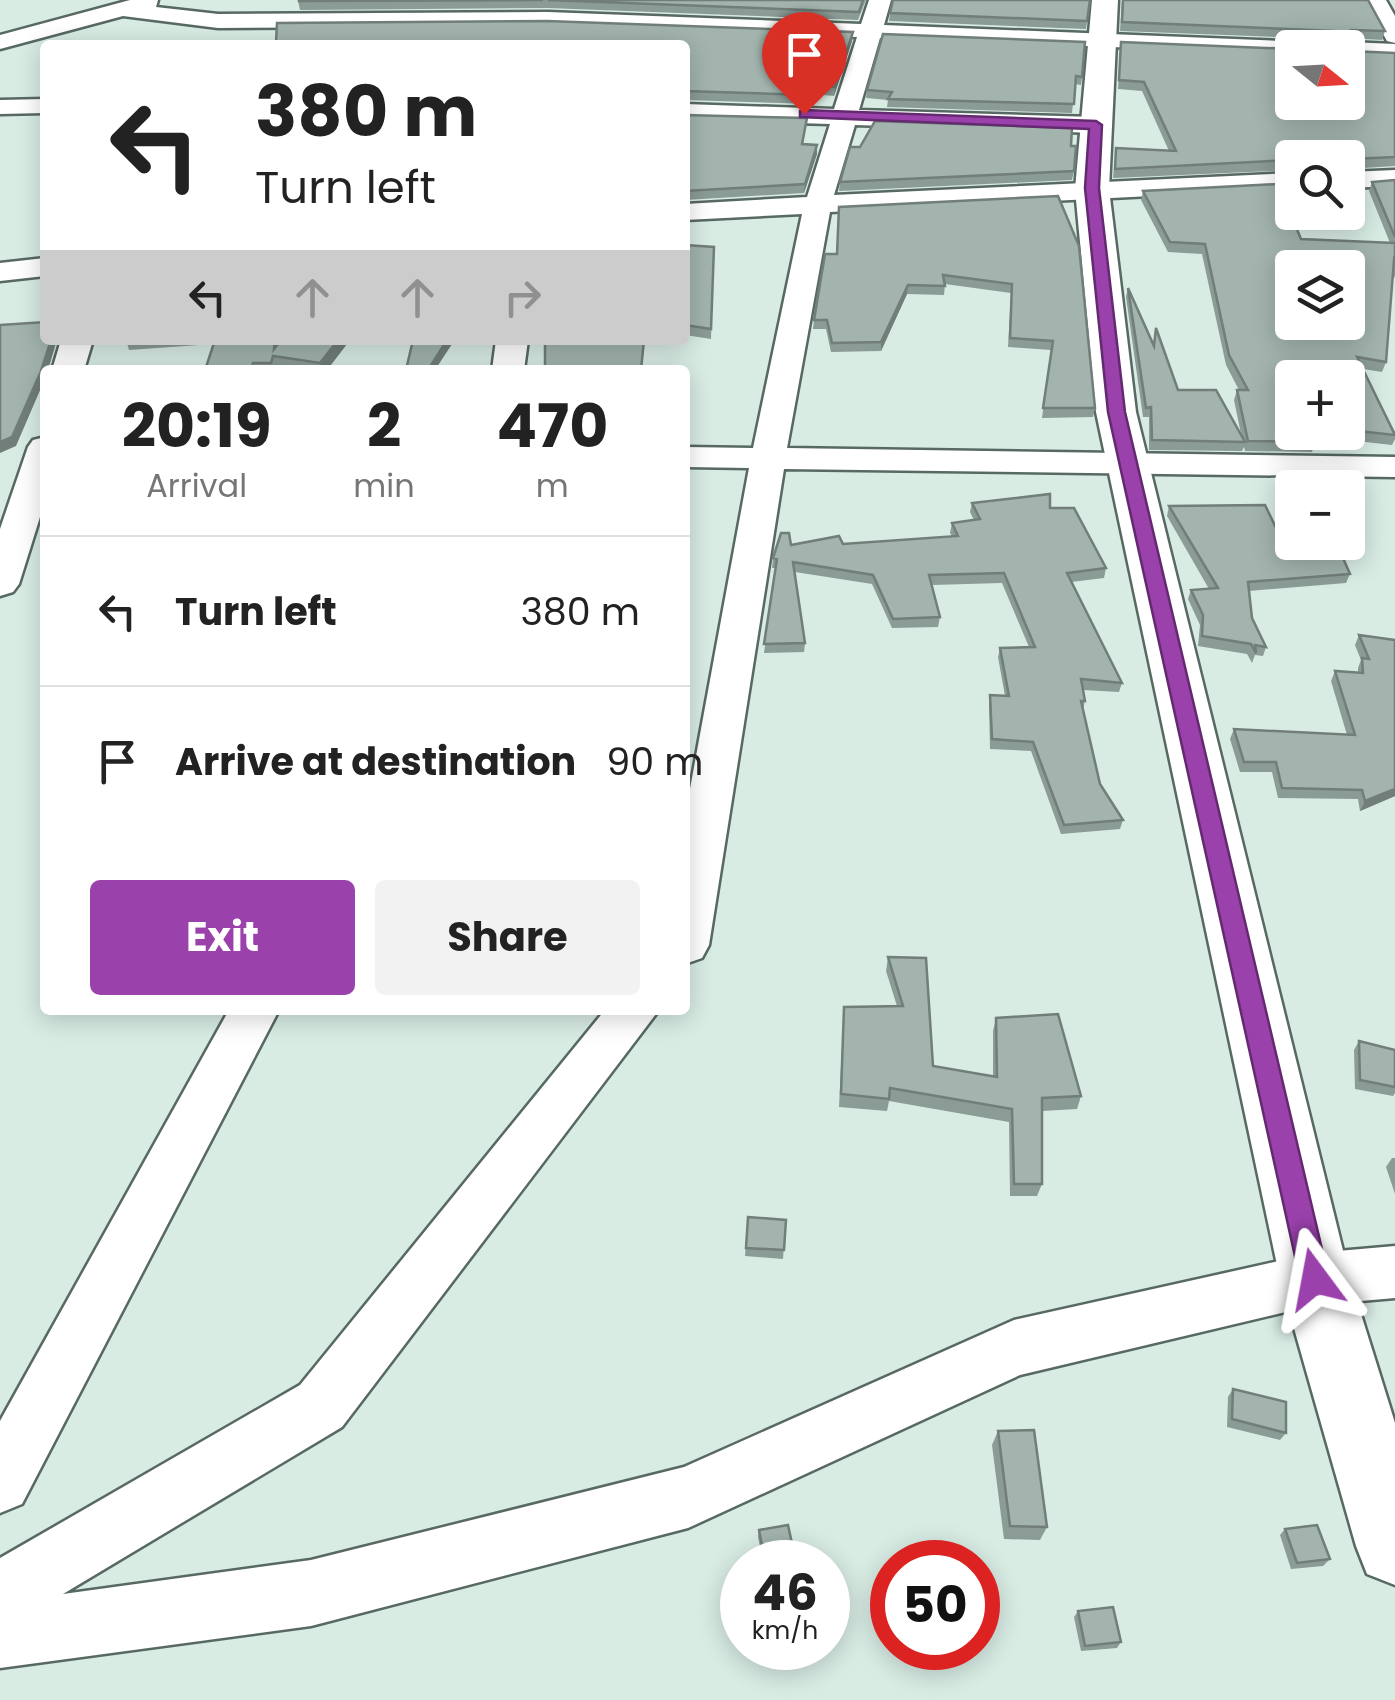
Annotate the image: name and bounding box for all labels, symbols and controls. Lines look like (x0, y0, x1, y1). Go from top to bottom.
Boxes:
pin (762, 12, 847, 115)
icon: arrive (777, 27, 832, 82)
north arrow (1275, 30, 1365, 120)
map controls (1275, 30, 1365, 560)
text: 380 m (255, 62, 477, 161)
icon: left (90, 80, 220, 210)
button: search (1275, 140, 1365, 230)
text: Turn left (255, 156, 436, 219)
button: layers (1275, 250, 1365, 340)
icon: left (180, 270, 235, 325)
icon: ahead (285, 270, 340, 325)
icon: ahead (390, 270, 445, 325)
icon: right (495, 270, 550, 325)
button: + (1275, 360, 1365, 450)
text: 20:19 (122, 384, 272, 468)
text: 2 (367, 384, 401, 468)
text: 470 (496, 384, 608, 468)
text: Arrival (146, 463, 247, 508)
text: min (353, 463, 415, 508)
text: m (536, 463, 569, 508)
button: − (1275, 470, 1365, 560)
icon: left (90, 584, 145, 639)
text: Turn left (175, 585, 337, 638)
text: 380 m (520, 585, 640, 638)
icon: arrive (90, 734, 145, 789)
text: Arrive at destination (175, 735, 576, 788)
text: 90 m (606, 735, 703, 788)
button: Exit (90, 880, 355, 995)
button: Share (375, 880, 640, 995)
position arrow (1263, 1227, 1367, 1331)
speed limit sign: 50 (870, 1540, 1000, 1670)
text: 46 (752, 1557, 818, 1628)
text: km/h (752, 1613, 818, 1648)

